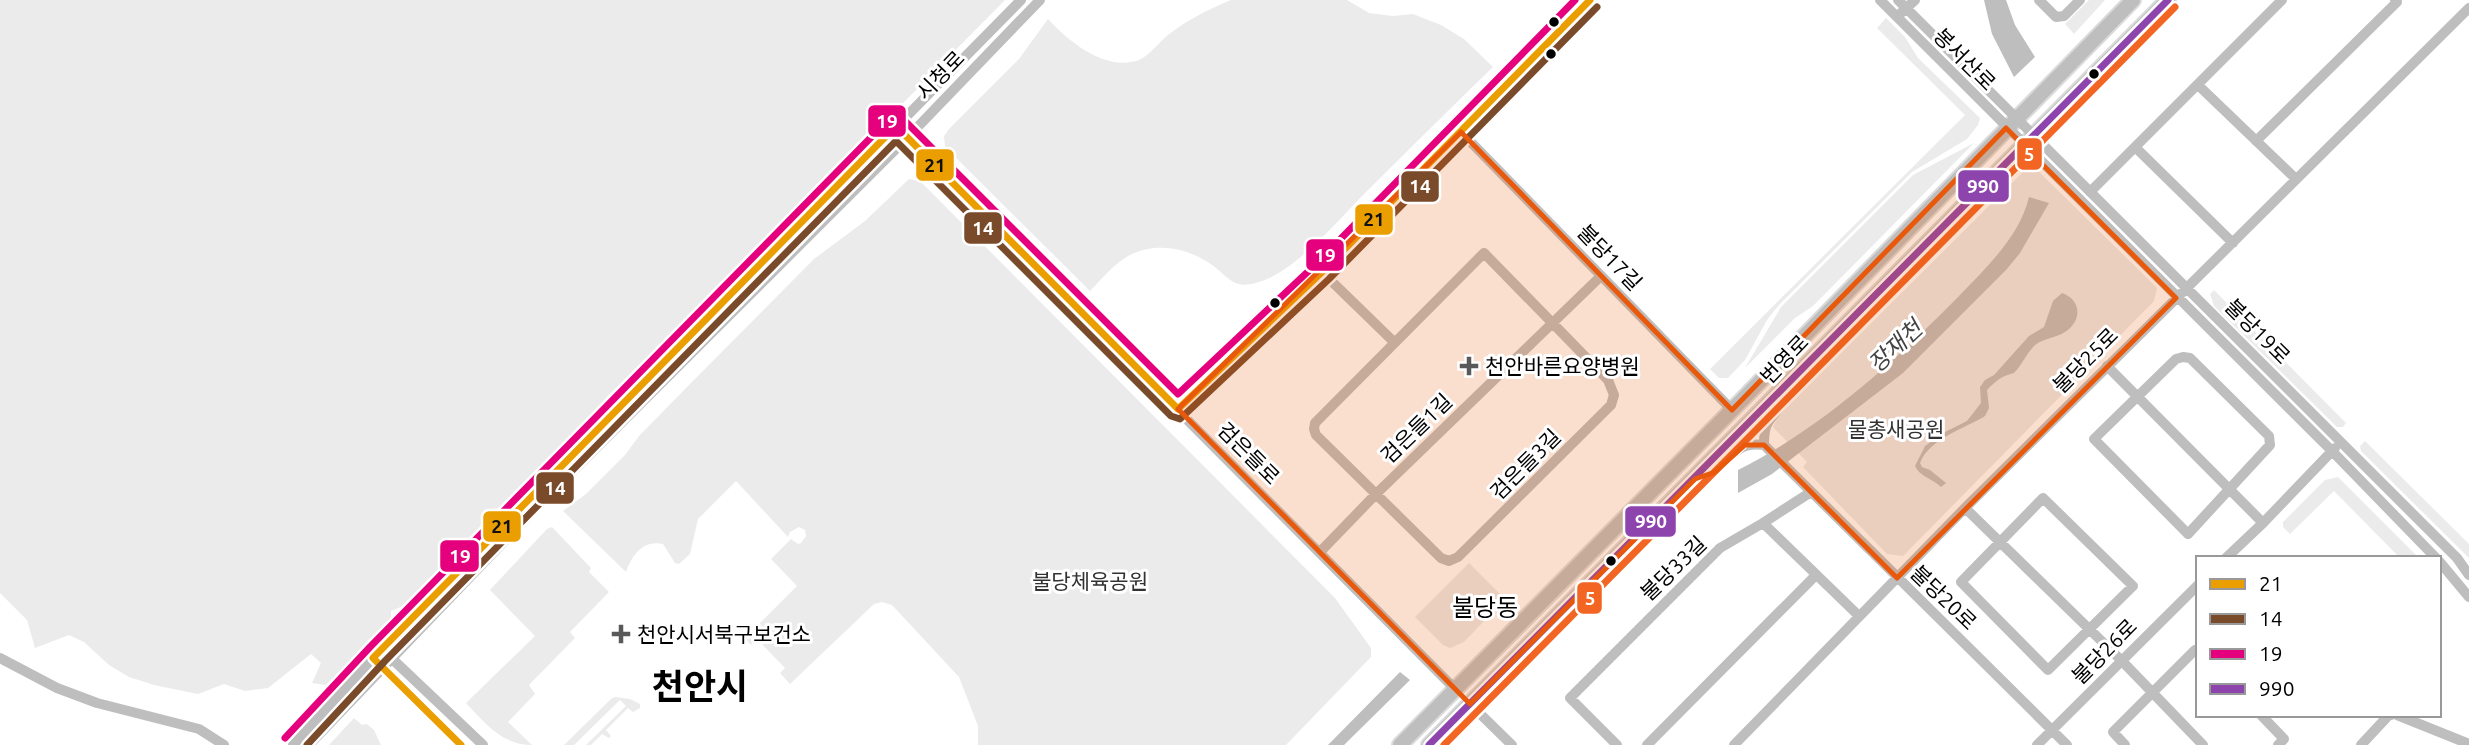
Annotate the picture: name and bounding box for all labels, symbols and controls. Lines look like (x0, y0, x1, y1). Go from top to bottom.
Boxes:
unlabelled marker (1547, 15, 1561, 29)
street label: 봉서산로 (1929, 23, 2001, 95)
street label: 시청로 (911, 46, 969, 104)
unlabelled marker (1544, 47, 1558, 61)
unlabelled marker (2087, 67, 2101, 81)
line badge: 19 (867, 104, 907, 138)
text: 19 (876, 110, 898, 132)
line badge: 5 (2016, 137, 2043, 171)
text: 5 (2024, 143, 2034, 165)
line badge: 21 (915, 148, 955, 182)
text: 21 (924, 154, 946, 176)
line badge: 990 (1957, 169, 2010, 203)
line badge: 14 (1400, 170, 1440, 203)
text: 14 (1409, 175, 1431, 197)
text: 990 (1967, 175, 1999, 197)
line badge: 21 (1354, 203, 1394, 236)
text: 21 (1363, 208, 1385, 230)
line badge: 14 (963, 211, 1003, 245)
text: 14 (972, 217, 994, 239)
street label: 불당17길 (1573, 219, 1647, 295)
line badge: 19 (1305, 238, 1345, 272)
text: 19 (1314, 244, 1336, 266)
street label: 불당19로 (2221, 294, 2295, 368)
unlabelled marker (1268, 296, 1282, 310)
water label: 장재천 (1863, 313, 1929, 377)
street label: 불당25로 (2048, 323, 2122, 397)
street label: 번영로 (1755, 330, 1813, 388)
place label: 천안바른요양병원 (1485, 354, 1640, 378)
marker: 천안바른요양병원 (1459, 356, 1479, 376)
street label: 검은들1길 (1376, 388, 1456, 468)
street label: 검은들로 (1213, 417, 1285, 489)
park label: 물총새공원 (1848, 417, 1944, 441)
street label: 검은들3길 (1485, 424, 1565, 504)
line badge: 14 (535, 471, 575, 505)
text: 14 (544, 477, 566, 499)
line badge: 990 (1624, 505, 1677, 538)
line badge: 21 (482, 510, 522, 543)
text: 990 (1635, 510, 1667, 532)
text: 21 (491, 515, 513, 537)
street label: 불당33길 (1635, 531, 1711, 605)
line badge: 19 (439, 539, 480, 573)
text: 19 (449, 545, 471, 567)
unlabelled marker (1604, 554, 1618, 568)
legend (2196, 556, 2441, 717)
street label: 불당20로 (1906, 560, 1982, 634)
park label: 불당체육공원 (1032, 569, 1148, 593)
text: 21 (2259, 571, 2283, 595)
line badge: 5 (1576, 581, 1603, 615)
text: 5 (1585, 587, 1595, 609)
district label: 불당동 (1452, 594, 1518, 621)
text: 14 (2259, 606, 2283, 630)
street label: 불당26로 (2067, 614, 2141, 688)
place label: 천안시서북구보건소 (637, 622, 811, 646)
marker: 천안시서북구보건소 (611, 624, 631, 644)
text: 19 (2259, 641, 2283, 665)
district label: 천안시 (652, 666, 748, 706)
text: 990 (2259, 676, 2295, 700)

